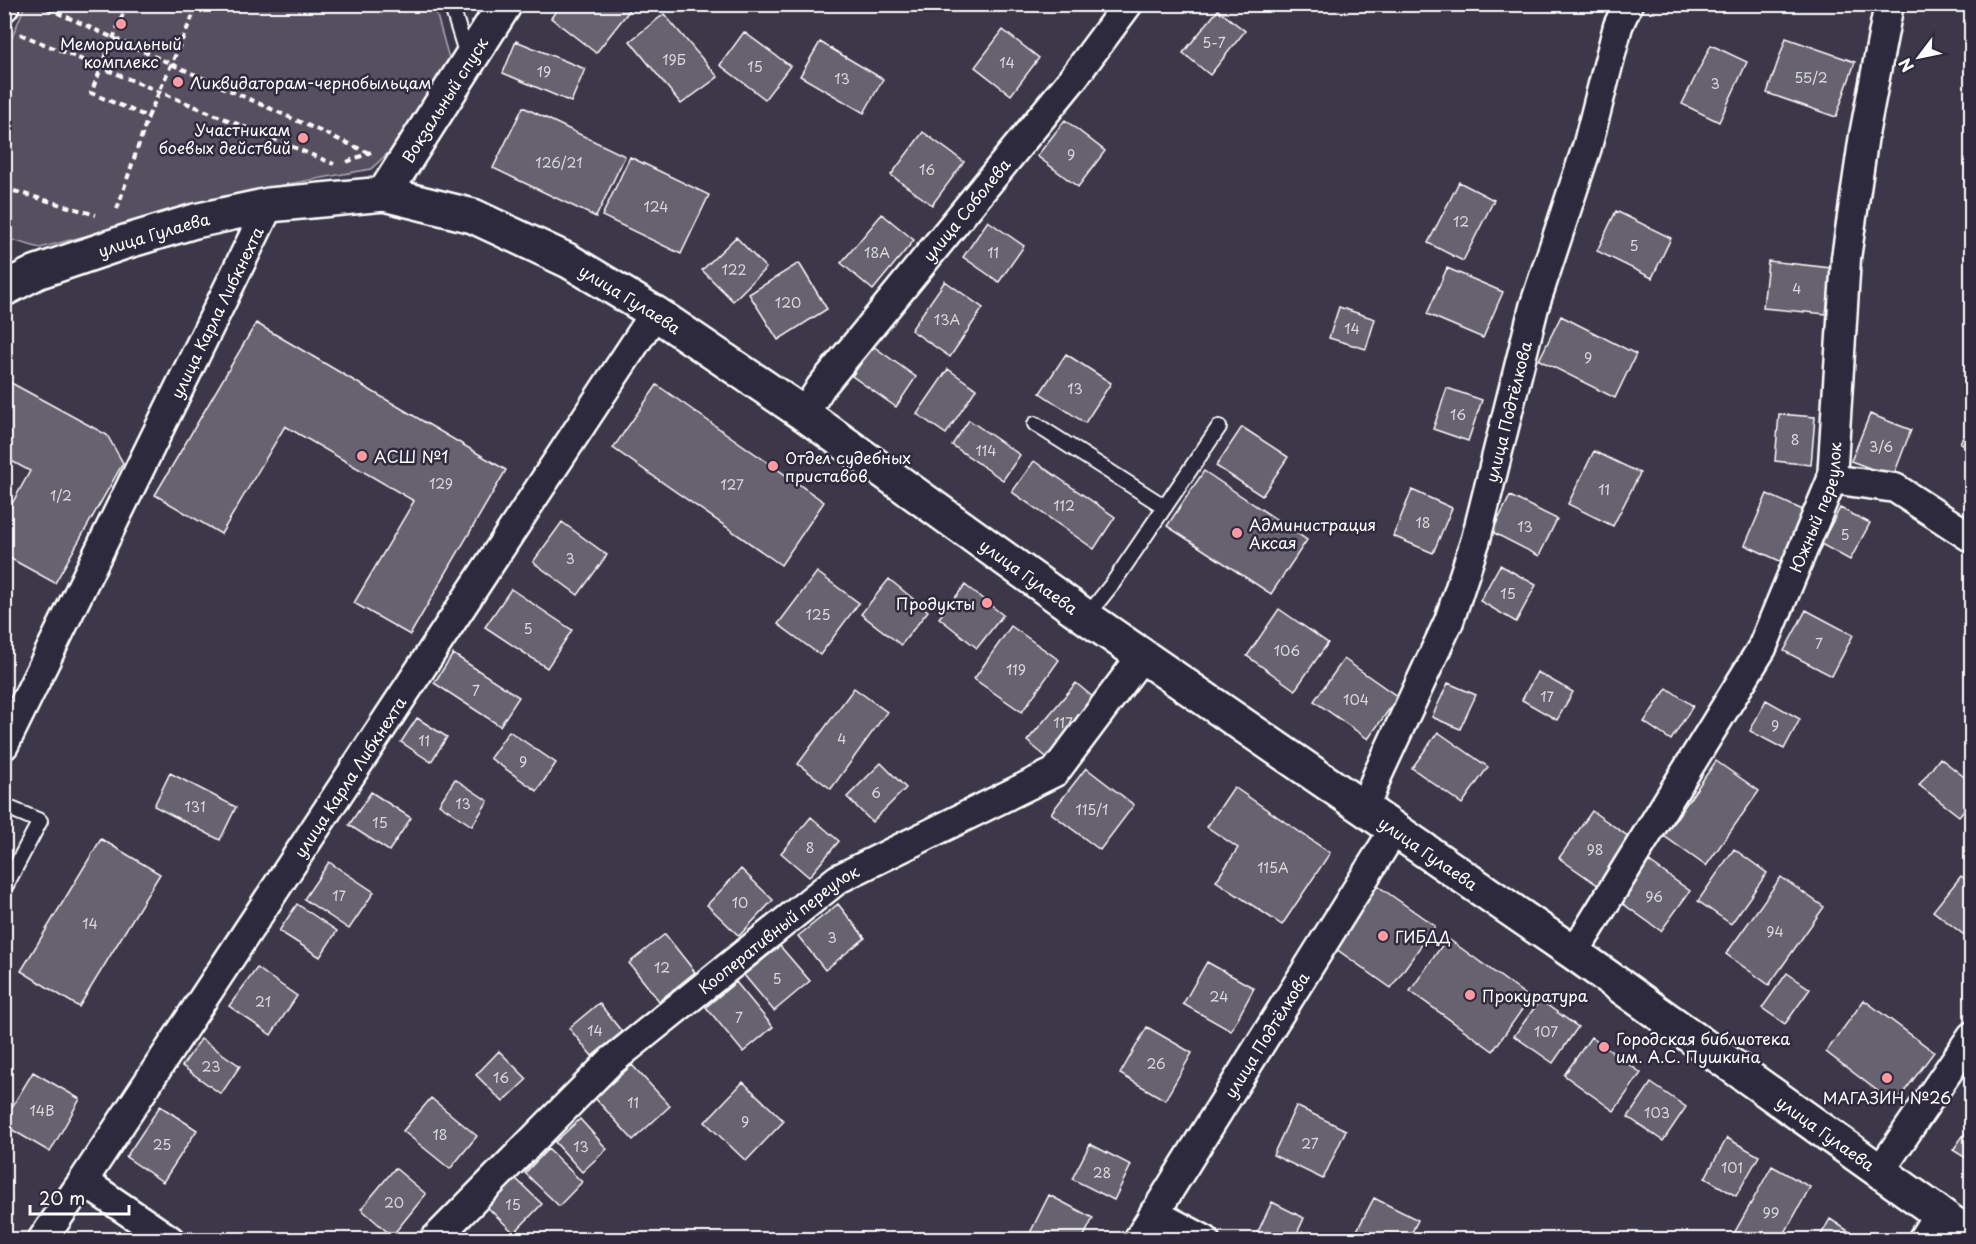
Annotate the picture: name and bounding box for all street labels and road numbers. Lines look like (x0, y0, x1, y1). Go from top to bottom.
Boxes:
street label: Вокзальный спуск (395, 32, 493, 167)
street label: улица Соболева (917, 153, 1015, 266)
street label: улица Гулаева (95, 206, 212, 262)
street label: улица Карла Либкнехта (164, 222, 269, 402)
street label: улица Гулаева (575, 258, 686, 339)
street label: улица Подтёлкова (1479, 339, 1537, 485)
street label: Южный переулок (1783, 441, 1846, 576)
street label: улица Гулаева (975, 533, 1083, 620)
street label: улица Карла Либкнехта (287, 691, 411, 862)
street label: улица Гулаева (1374, 810, 1483, 896)
street label: Кооперативный переулок (692, 858, 863, 999)
street label: улица Подтёлкова (1218, 967, 1315, 1102)
street label: улица Гулаева (1772, 1089, 1880, 1176)

